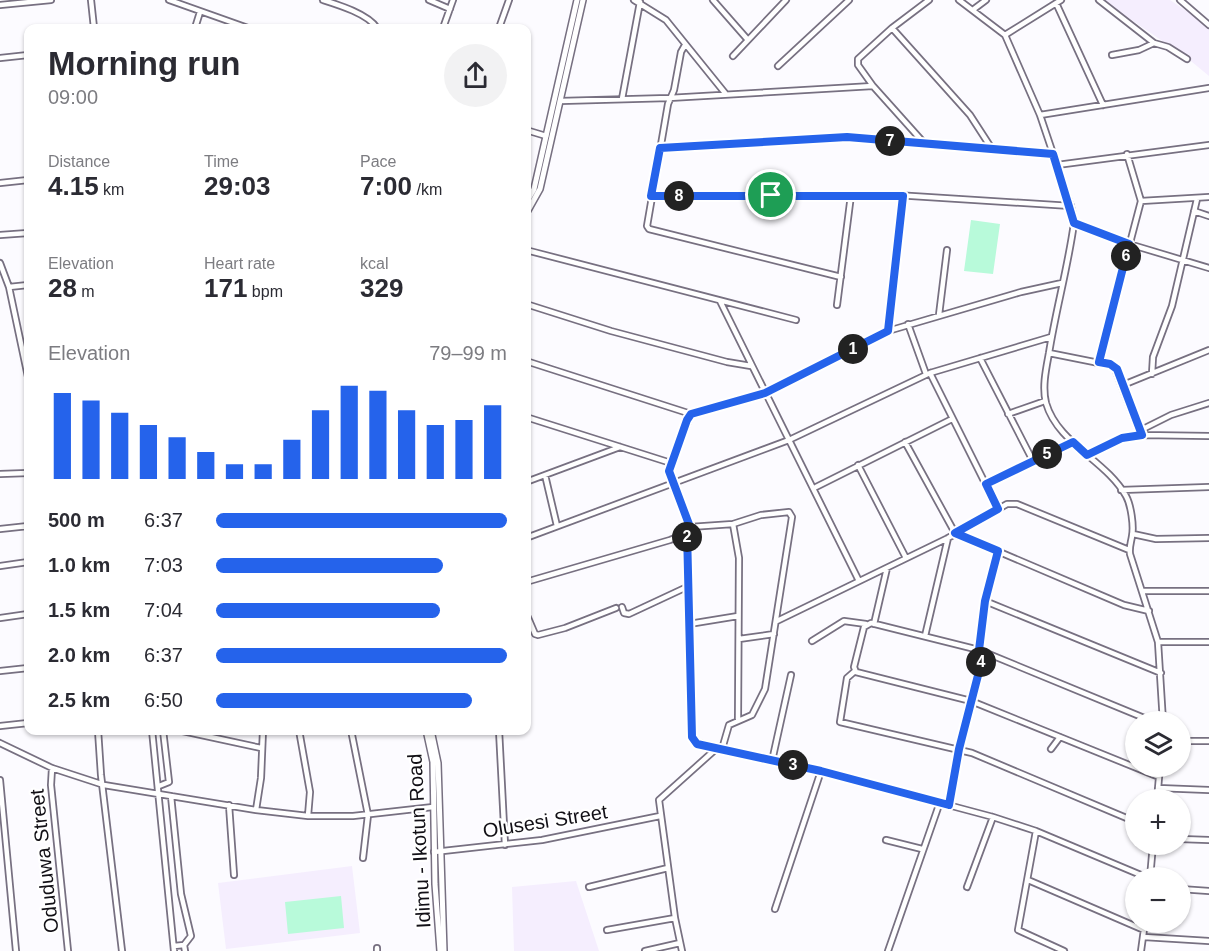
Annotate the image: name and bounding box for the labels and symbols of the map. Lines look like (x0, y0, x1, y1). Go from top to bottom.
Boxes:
pin: 7 (875, 126, 905, 156)
pin (745, 169, 796, 220)
pin: 8 (664, 181, 694, 211)
pin: 6 (1111, 241, 1141, 271)
pin: 1 (838, 334, 868, 364)
pin: 5 (1032, 439, 1062, 469)
pin: 2 (672, 522, 702, 552)
pin: 4 (966, 647, 996, 677)
pin: 3 (778, 750, 808, 780)
street label: Idimu - Ikotun Road (403, 753, 435, 929)
street label: Oduduwa Street (25, 788, 62, 934)
street label: Olusesi Street (481, 800, 609, 842)

